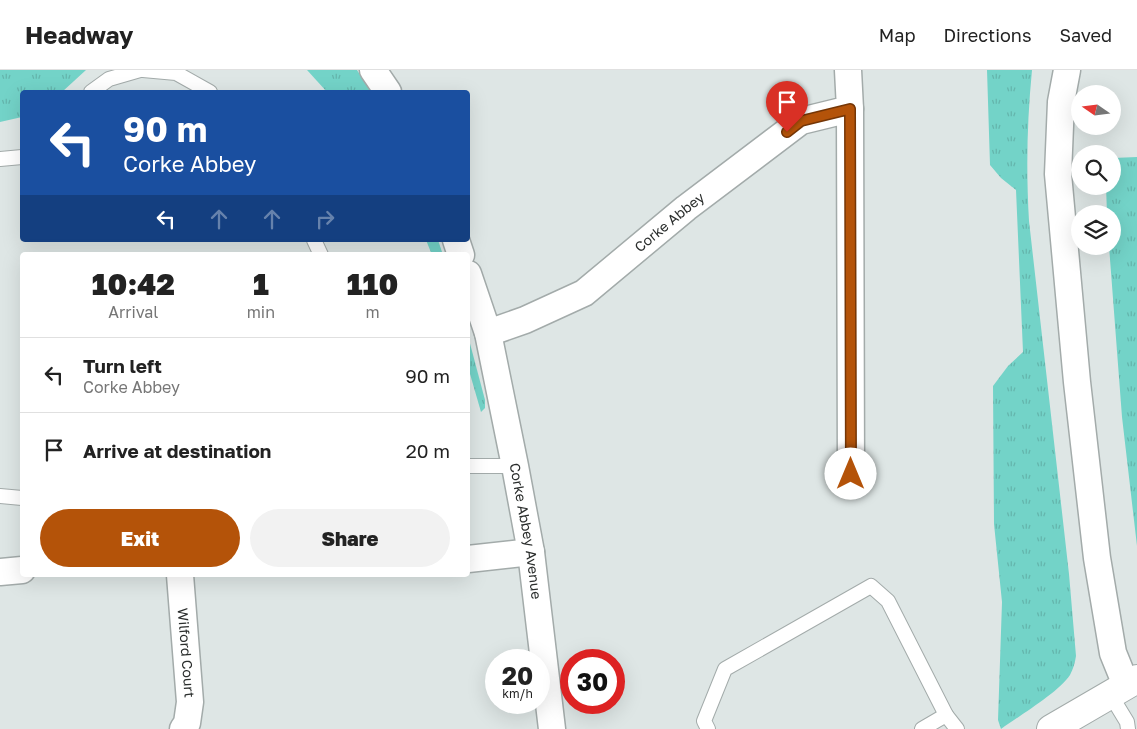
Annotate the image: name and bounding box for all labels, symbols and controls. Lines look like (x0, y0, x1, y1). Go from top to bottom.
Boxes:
text: Headway (25, 20, 133, 49)
text: Map (879, 24, 915, 46)
text: Directions (943, 24, 1031, 46)
text: Saved (1059, 24, 1112, 46)
pin (766, 81, 808, 132)
north arrow (1071, 85, 1121, 135)
map controls (1071, 85, 1121, 255)
icon: arrive (773, 88, 801, 116)
text: 90 m (123, 108, 207, 150)
icon: left (40, 110, 105, 175)
button: search (1071, 145, 1121, 195)
text: Corke Abbey (123, 150, 256, 177)
street label: Corke Abbey (631, 188, 707, 255)
icon: left (152, 205, 180, 233)
icon: ahead (205, 205, 233, 233)
icon: ahead (258, 205, 286, 233)
icon: right (311, 205, 339, 233)
button: layers (1071, 205, 1121, 255)
text: 10:42 (92, 266, 175, 302)
text: 1 (253, 266, 269, 302)
text: 110 (347, 266, 398, 302)
text: Arrival (108, 302, 158, 322)
text: min (247, 302, 275, 322)
text: m (365, 302, 380, 322)
text: Turn left (83, 354, 162, 377)
icon: left (40, 361, 68, 389)
text: 90 m (405, 364, 450, 387)
text: Corke Abbey (83, 377, 180, 397)
icon: arrive (40, 436, 68, 464)
text: Arrive at destination (83, 439, 271, 462)
text: 20 m (406, 439, 450, 462)
position arrow (824, 447, 876, 499)
street label: Corke Abbey Avenue (507, 461, 546, 600)
button: Exit (40, 509, 240, 567)
button: Share (250, 509, 450, 567)
street label: Wilford Court (175, 607, 199, 698)
speed limit sign: 30 (560, 649, 625, 714)
text: 20 (502, 660, 533, 691)
text: km/h (502, 686, 533, 701)

